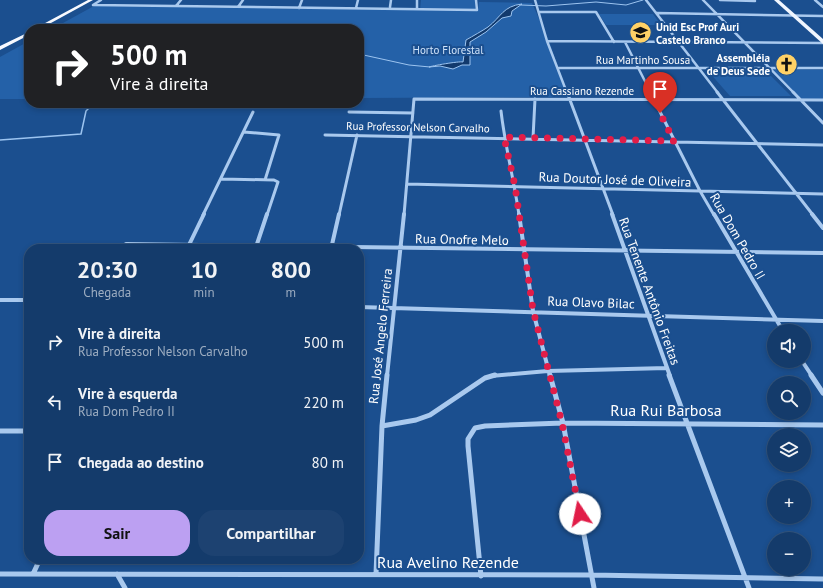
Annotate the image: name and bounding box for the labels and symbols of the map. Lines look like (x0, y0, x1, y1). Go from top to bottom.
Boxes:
school or university icon: Unid Esc Prof Auri Castelo Branco (628, 20, 654, 46)
place label: Unid Esc Prof Auri Castelo Branco (656, 20, 739, 47)
park label: Horto Florestal (413, 43, 484, 57)
place label: Assembléia de Deus Sede (707, 51, 770, 78)
church icon: Assembléia de Deus Sede (773, 51, 799, 77)
street label: Rua Martinho Sousa (596, 53, 690, 67)
pin (643, 72, 677, 113)
street label: Rua Cassiano Rezende (530, 84, 634, 98)
street label: Rua Professor Nelson Carvalho (346, 119, 490, 135)
street label: Rua Doutor José de Oliveira (538, 168, 692, 191)
street label: Rua Dom Pedro II (706, 190, 769, 282)
street label: Rua Tenente Antônio Freitas (615, 215, 684, 367)
street label: Rua Onofre Melo (415, 230, 509, 249)
street label: Rua José Angelo Ferreira (365, 267, 396, 405)
street label: Rua Olavo Bilac (547, 292, 635, 313)
street label: Rua Rui Barbosa (610, 400, 722, 420)
position arrow (559, 493, 601, 535)
street label: Rua Avelino Rezende (377, 552, 519, 572)

